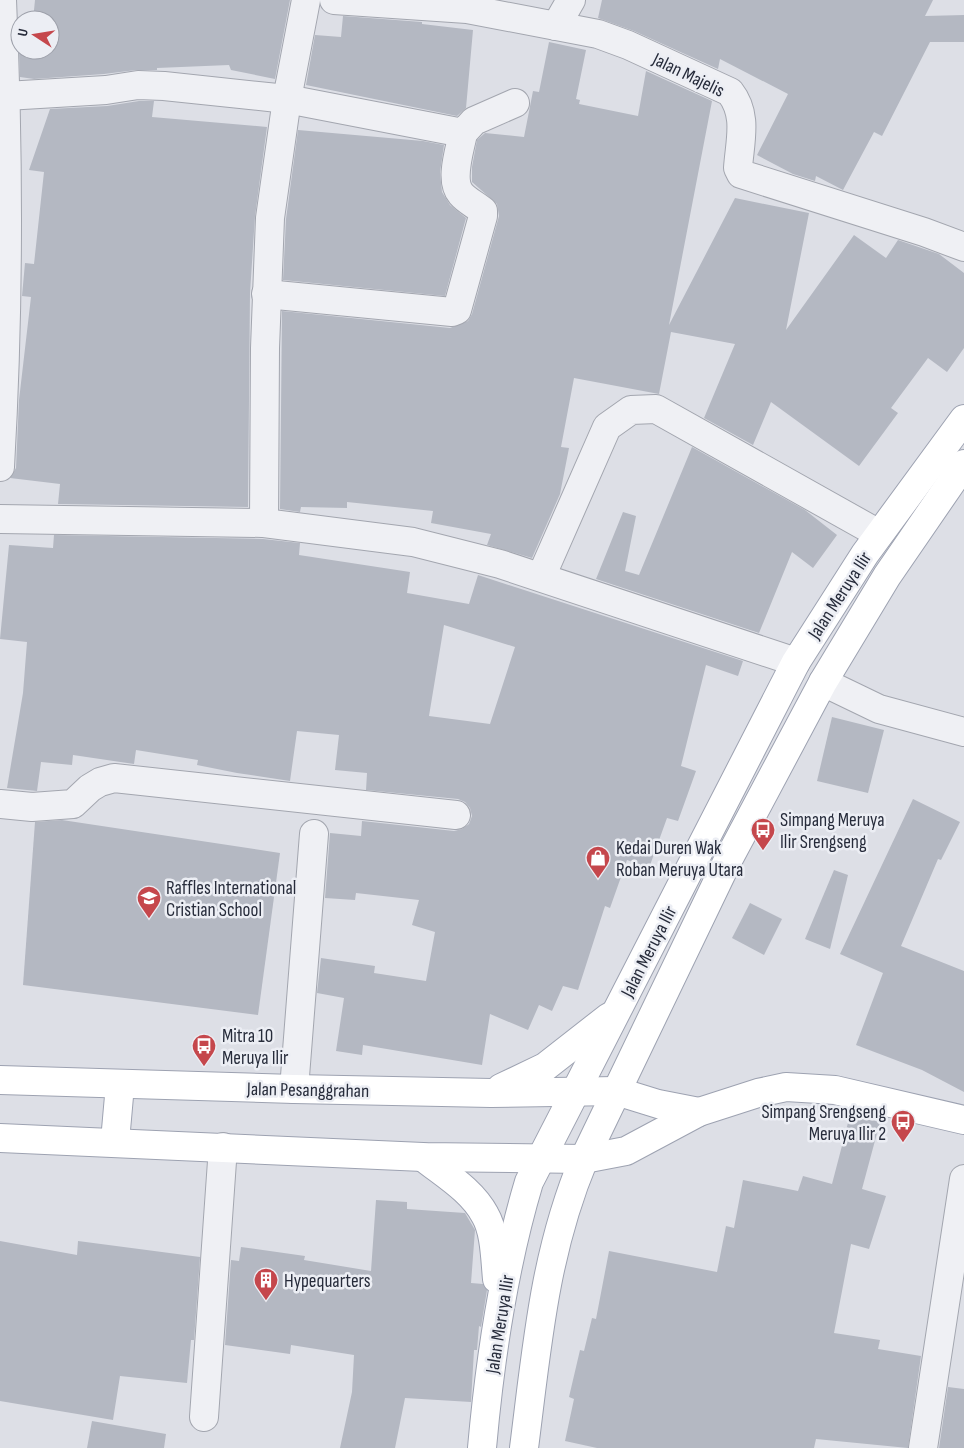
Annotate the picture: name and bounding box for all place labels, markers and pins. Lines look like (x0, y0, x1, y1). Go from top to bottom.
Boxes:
place label: Simpang Meruya Ilir Srengseng (780, 809, 884, 854)
bus stop icon: Simpang Meruya Ilir Srengseng (750, 817, 776, 851)
place label: Kedai Duren Wak Roban Meruya Utara (616, 837, 743, 882)
shop icon: Kedai Duren Wak Roban Meruya Utara (585, 845, 611, 879)
place label: Raffles International Cristian School (166, 877, 296, 922)
school or university icon: Raffles International Cristian School (136, 885, 162, 919)
place label: Mitra 10 Meruya Ilir (222, 1025, 289, 1070)
bus stop icon: Mitra 10 Meruya Ilir (191, 1033, 217, 1067)
place label: Simpang Srengseng Meruya Ilir 2 (761, 1101, 886, 1146)
bus stop icon: Simpang Srengseng Meruya Ilir 2 (890, 1109, 916, 1143)
building icon: Hypequarters (253, 1267, 279, 1301)
place label: Hypequarters (284, 1270, 371, 1293)

